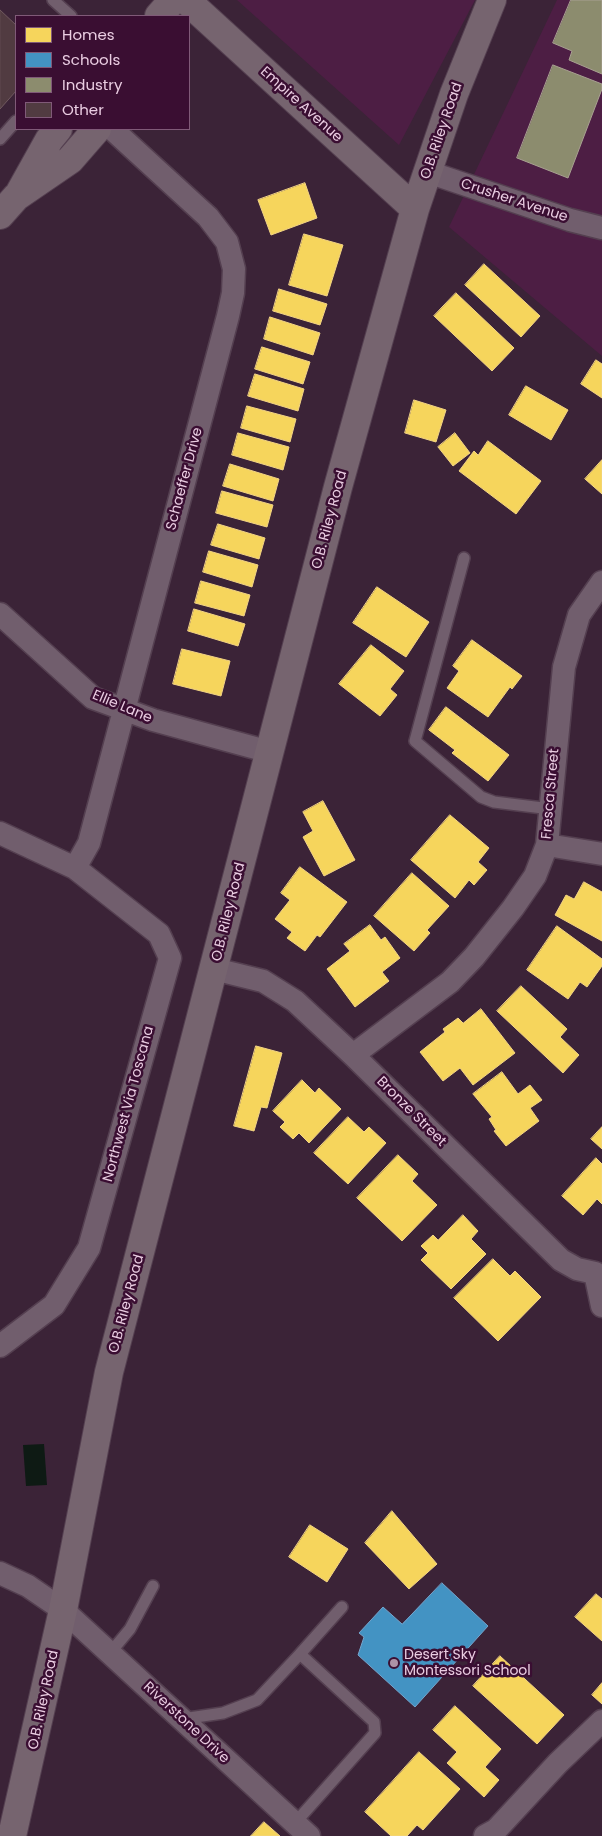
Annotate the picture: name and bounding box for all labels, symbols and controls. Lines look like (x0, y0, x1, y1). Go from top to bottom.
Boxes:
legend (15, 15, 190, 130)
text: Homes (62, 24, 115, 45)
text: Schools (62, 49, 120, 70)
street label: Empire Avenue (256, 64, 346, 146)
text: Industry (62, 74, 122, 95)
street label: O.B. Riley Road (418, 80, 466, 182)
text: Other (62, 99, 104, 120)
street label: Crusher Avenue (458, 176, 570, 226)
street label: Schaeffer Drive (163, 426, 207, 532)
street label: O.B. Riley Road (309, 469, 351, 571)
street label: Ellie Lane (90, 687, 154, 727)
street label: Fresca Street (539, 748, 563, 840)
street label: O.B. Riley Road (209, 861, 249, 963)
street label: Northwest Via Toscana (100, 1024, 158, 1184)
street label: Bronze Street (373, 1074, 449, 1150)
street label: O.B. Riley Road (106, 1253, 148, 1355)
place label: Desert Sky Montessori School (404, 1647, 531, 1680)
street label: O.B. Riley Road (25, 1649, 63, 1751)
marker: Desert Sky Montessori School (388, 1657, 400, 1669)
street label: Riverstone Drive (139, 1679, 233, 1767)

